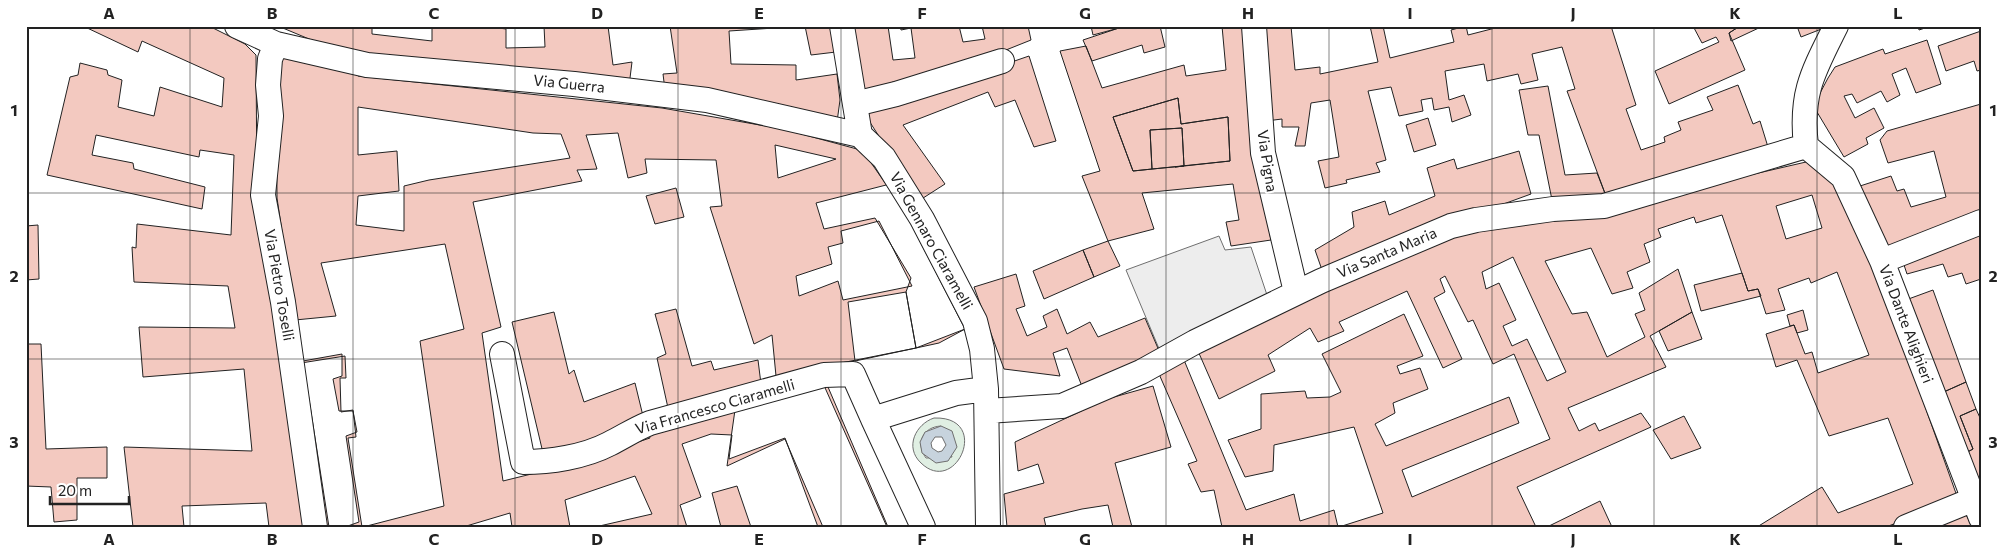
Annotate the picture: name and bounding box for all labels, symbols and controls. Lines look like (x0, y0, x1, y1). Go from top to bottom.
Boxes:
text: A (103, 3, 115, 22)
text: B (267, 3, 278, 22)
text: C (429, 3, 440, 22)
text: D (591, 3, 603, 22)
text: E (754, 3, 764, 22)
text: F (917, 3, 927, 22)
text: G (1079, 3, 1091, 22)
text: H (1242, 3, 1254, 22)
text: I (1407, 3, 1413, 22)
text: J (1570, 3, 1576, 22)
text: K (1729, 3, 1741, 22)
text: L (1893, 3, 1903, 22)
street label: Via Guerra (532, 70, 606, 96)
text: 1 (10, 100, 18, 119)
text: 1 (1989, 100, 1997, 119)
street label: Via Pigna (1254, 128, 1282, 193)
street label: Via Gennaro Ciaramelli (887, 169, 977, 312)
street label: Via Santa Maria (1334, 223, 1439, 281)
street label: Via Pietro Toselli (261, 228, 299, 342)
street label: Via Dante Alighieri (1876, 262, 1938, 385)
text: 2 (9, 266, 19, 285)
text: 2 (1988, 266, 1998, 285)
street label: Via Francesco Ciaramelli (633, 375, 797, 437)
text: 3 (9, 432, 19, 451)
text: 3 (1988, 432, 1998, 451)
scale bar (50, 473, 129, 505)
text: 20 m (58, 481, 92, 499)
text: A (103, 529, 115, 548)
text: B (267, 529, 278, 548)
text: C (429, 529, 440, 548)
text: D (591, 529, 603, 548)
text: E (754, 529, 764, 548)
text: F (917, 529, 927, 548)
text: G (1079, 529, 1091, 548)
text: H (1242, 529, 1254, 548)
text: I (1407, 529, 1413, 548)
text: J (1570, 529, 1576, 548)
text: K (1729, 529, 1741, 548)
text: L (1893, 529, 1903, 548)

